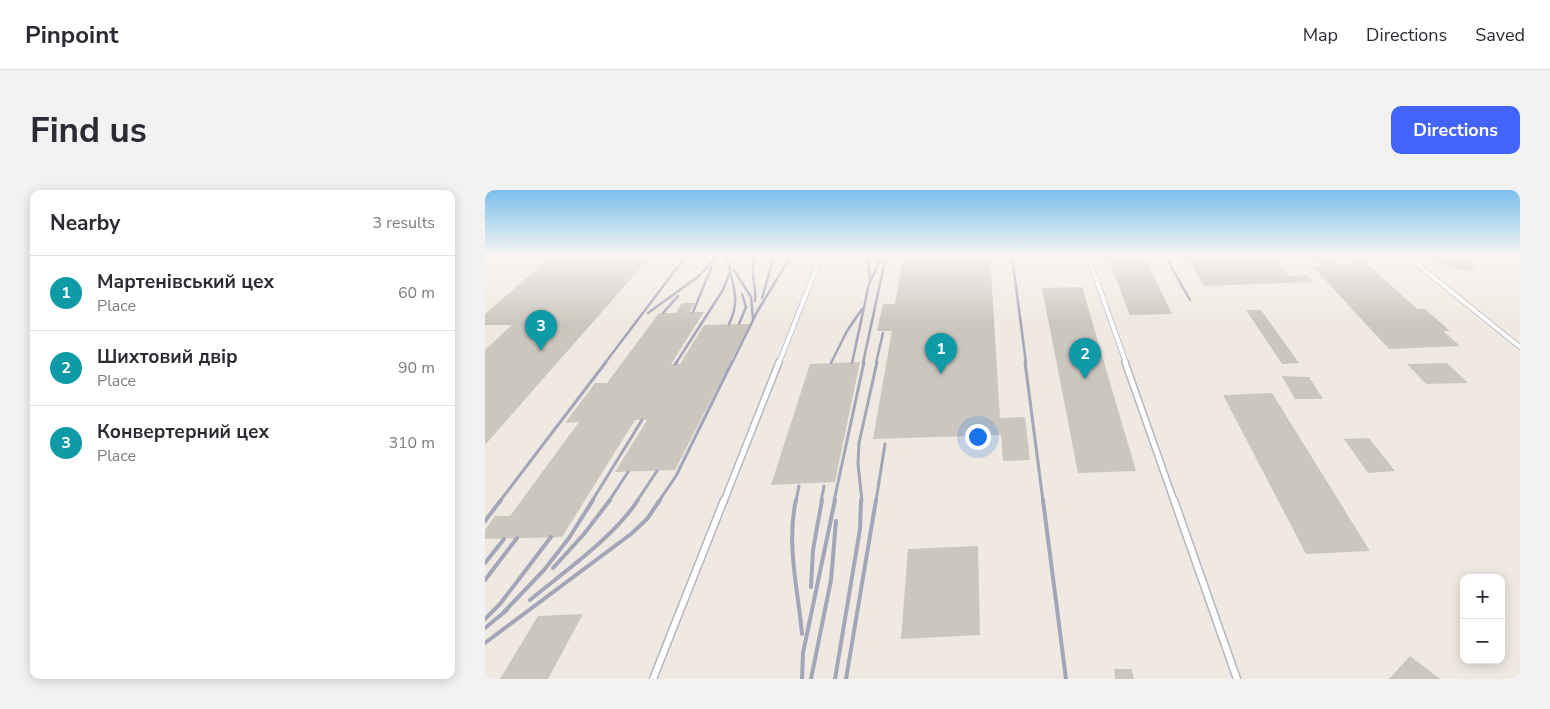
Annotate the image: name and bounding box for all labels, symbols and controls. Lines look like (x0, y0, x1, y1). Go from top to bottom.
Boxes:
text: Pinpoint (25, 19, 118, 51)
text: Map (1303, 23, 1338, 47)
text: Directions (1366, 23, 1447, 47)
text: Saved (1475, 23, 1525, 47)
button: Directions (1391, 106, 1520, 154)
text: Find us (30, 107, 147, 154)
text: Nearby (50, 209, 120, 237)
text: 3 results (373, 212, 435, 234)
text: Мартенівський цех (97, 269, 274, 295)
text: 1 (61, 282, 71, 304)
text: 60 m (398, 282, 435, 304)
text: Place (97, 295, 136, 317)
pin: 3 (525, 310, 557, 351)
pin: 1 (925, 333, 957, 374)
pin: 2 (1069, 338, 1101, 379)
text: Шихтовий двір (97, 344, 238, 370)
text: 2 (61, 357, 71, 379)
text: 90 m (398, 357, 435, 379)
text: Place (97, 370, 136, 392)
text: Конвертерний цех (97, 419, 269, 445)
your location (965, 424, 991, 450)
text: 3 (61, 432, 71, 454)
text: 310 m (388, 432, 435, 454)
text: Place (97, 445, 136, 467)
map controls (1460, 574, 1505, 664)
button: + (1460, 574, 1505, 619)
button: − (1460, 619, 1505, 664)

